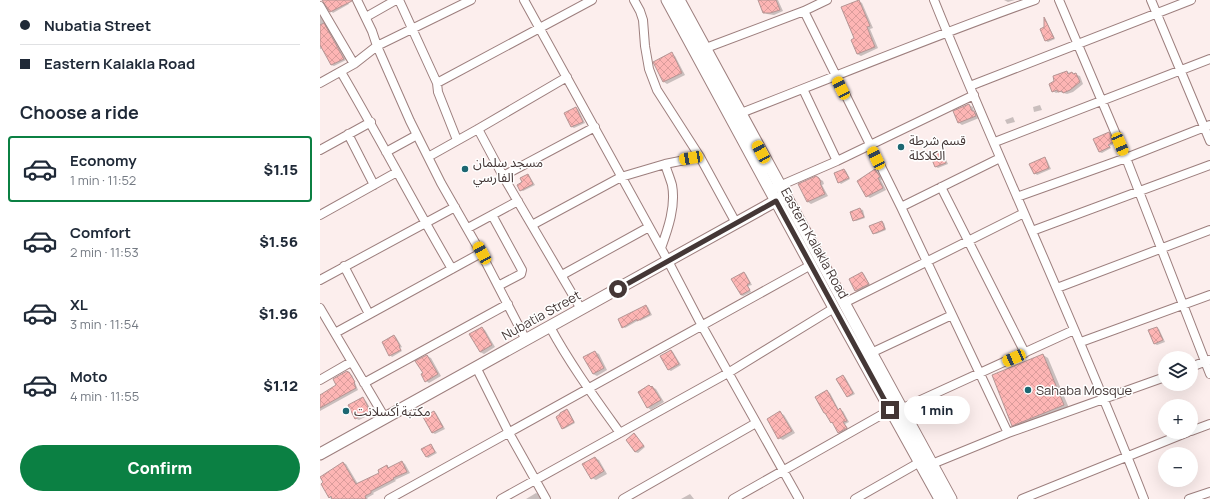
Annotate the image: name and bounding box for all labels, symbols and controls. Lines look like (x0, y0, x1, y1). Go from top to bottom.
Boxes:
text: Nubatia Street (44, 15, 151, 36)
text: Eastern Kalakla Road (44, 53, 195, 74)
car (830, 75, 852, 101)
text: Choose a ride (20, 100, 139, 124)
place label: قسم شرطة الكلاكلة (909, 131, 966, 164)
car (1110, 131, 1130, 157)
car (750, 139, 772, 165)
marker: قسم شرطة الكلاكلة (896, 142, 906, 152)
car (865, 145, 887, 171)
text: Economy (70, 150, 137, 171)
car (678, 150, 704, 166)
icon: car (22, 151, 58, 187)
place label: مسجد سلمان الفارسي (473, 153, 543, 188)
text: $1.15 (264, 159, 298, 180)
marker: مسجد سلمان الفارسي (460, 164, 470, 174)
text: 1 min · 11:52 (70, 171, 136, 189)
street label: Eastern Kalakla Road (777, 184, 853, 302)
text: Comfort (70, 222, 131, 243)
icon: car (22, 223, 58, 259)
text: $1.56 (259, 231, 298, 252)
car (471, 240, 493, 266)
text: 2 min · 11:53 (70, 243, 139, 261)
route start (609, 280, 627, 298)
street label: Nubatia Street (498, 286, 584, 344)
text: XL (70, 294, 88, 315)
icon: car (22, 295, 58, 331)
text: $1.96 (259, 303, 298, 324)
text: 3 min · 11:54 (70, 315, 139, 333)
car (1001, 348, 1027, 368)
map controls (1158, 351, 1198, 487)
button: layers (1158, 351, 1198, 391)
text: Moto (70, 366, 107, 387)
icon: car (22, 367, 58, 403)
text: $1.12 (263, 375, 298, 396)
place label: Sahaba Mosque (1036, 381, 1132, 399)
marker: Sahaba Mosque (1023, 385, 1033, 395)
text: 4 min · 11:55 (70, 387, 139, 405)
callout: 1 min (904, 396, 970, 424)
button: + (1158, 399, 1198, 439)
route end (881, 401, 899, 419)
text: 1 min (921, 401, 953, 419)
place label: مكتبة أكسلانت (354, 402, 431, 420)
marker: مكتبة أكسلانت (341, 406, 351, 416)
button: Confirm (20, 445, 300, 491)
button: − (1158, 447, 1198, 487)

